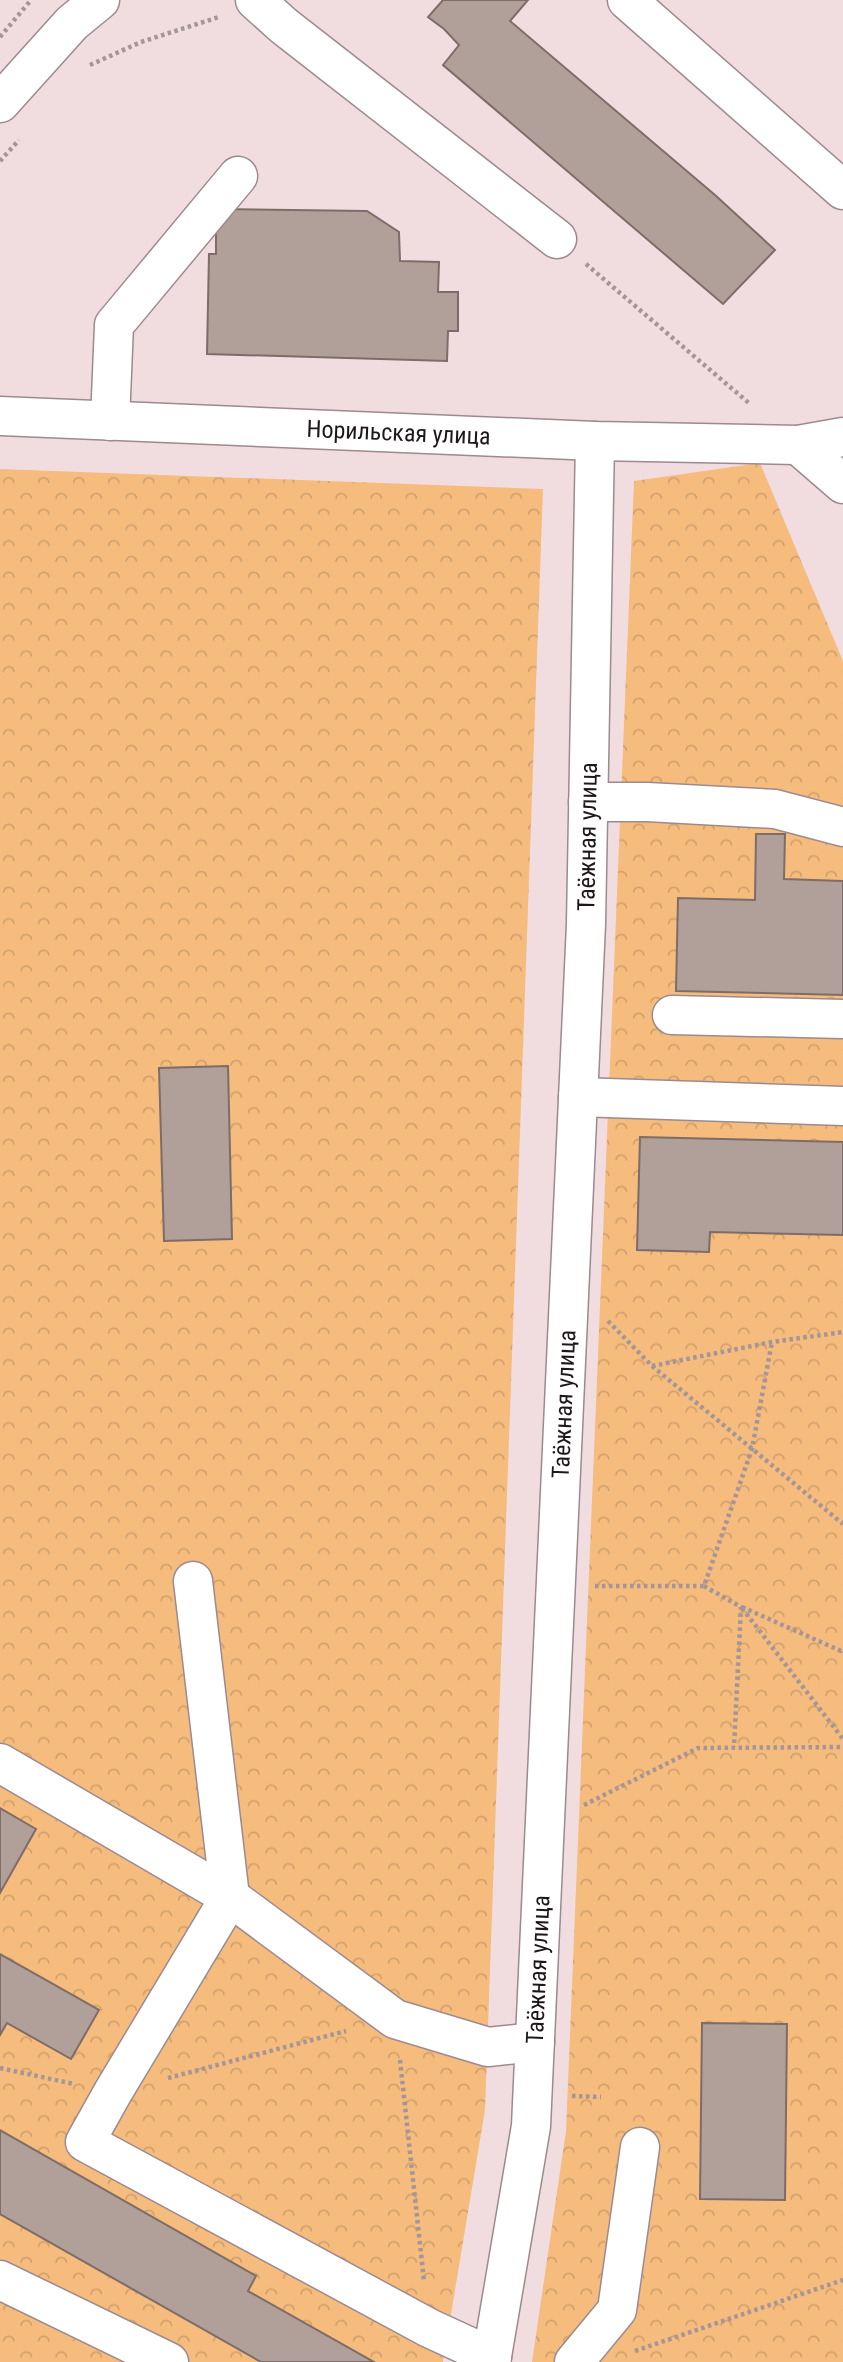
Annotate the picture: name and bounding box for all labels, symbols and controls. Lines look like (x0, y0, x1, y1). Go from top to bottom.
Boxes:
street label: Норильская улица (306, 415, 491, 451)
street label: Таёжная улица (572, 762, 603, 911)
street label: Таёжная улица (547, 1329, 581, 1479)
street label: Таёжная улица (521, 1895, 556, 2044)

